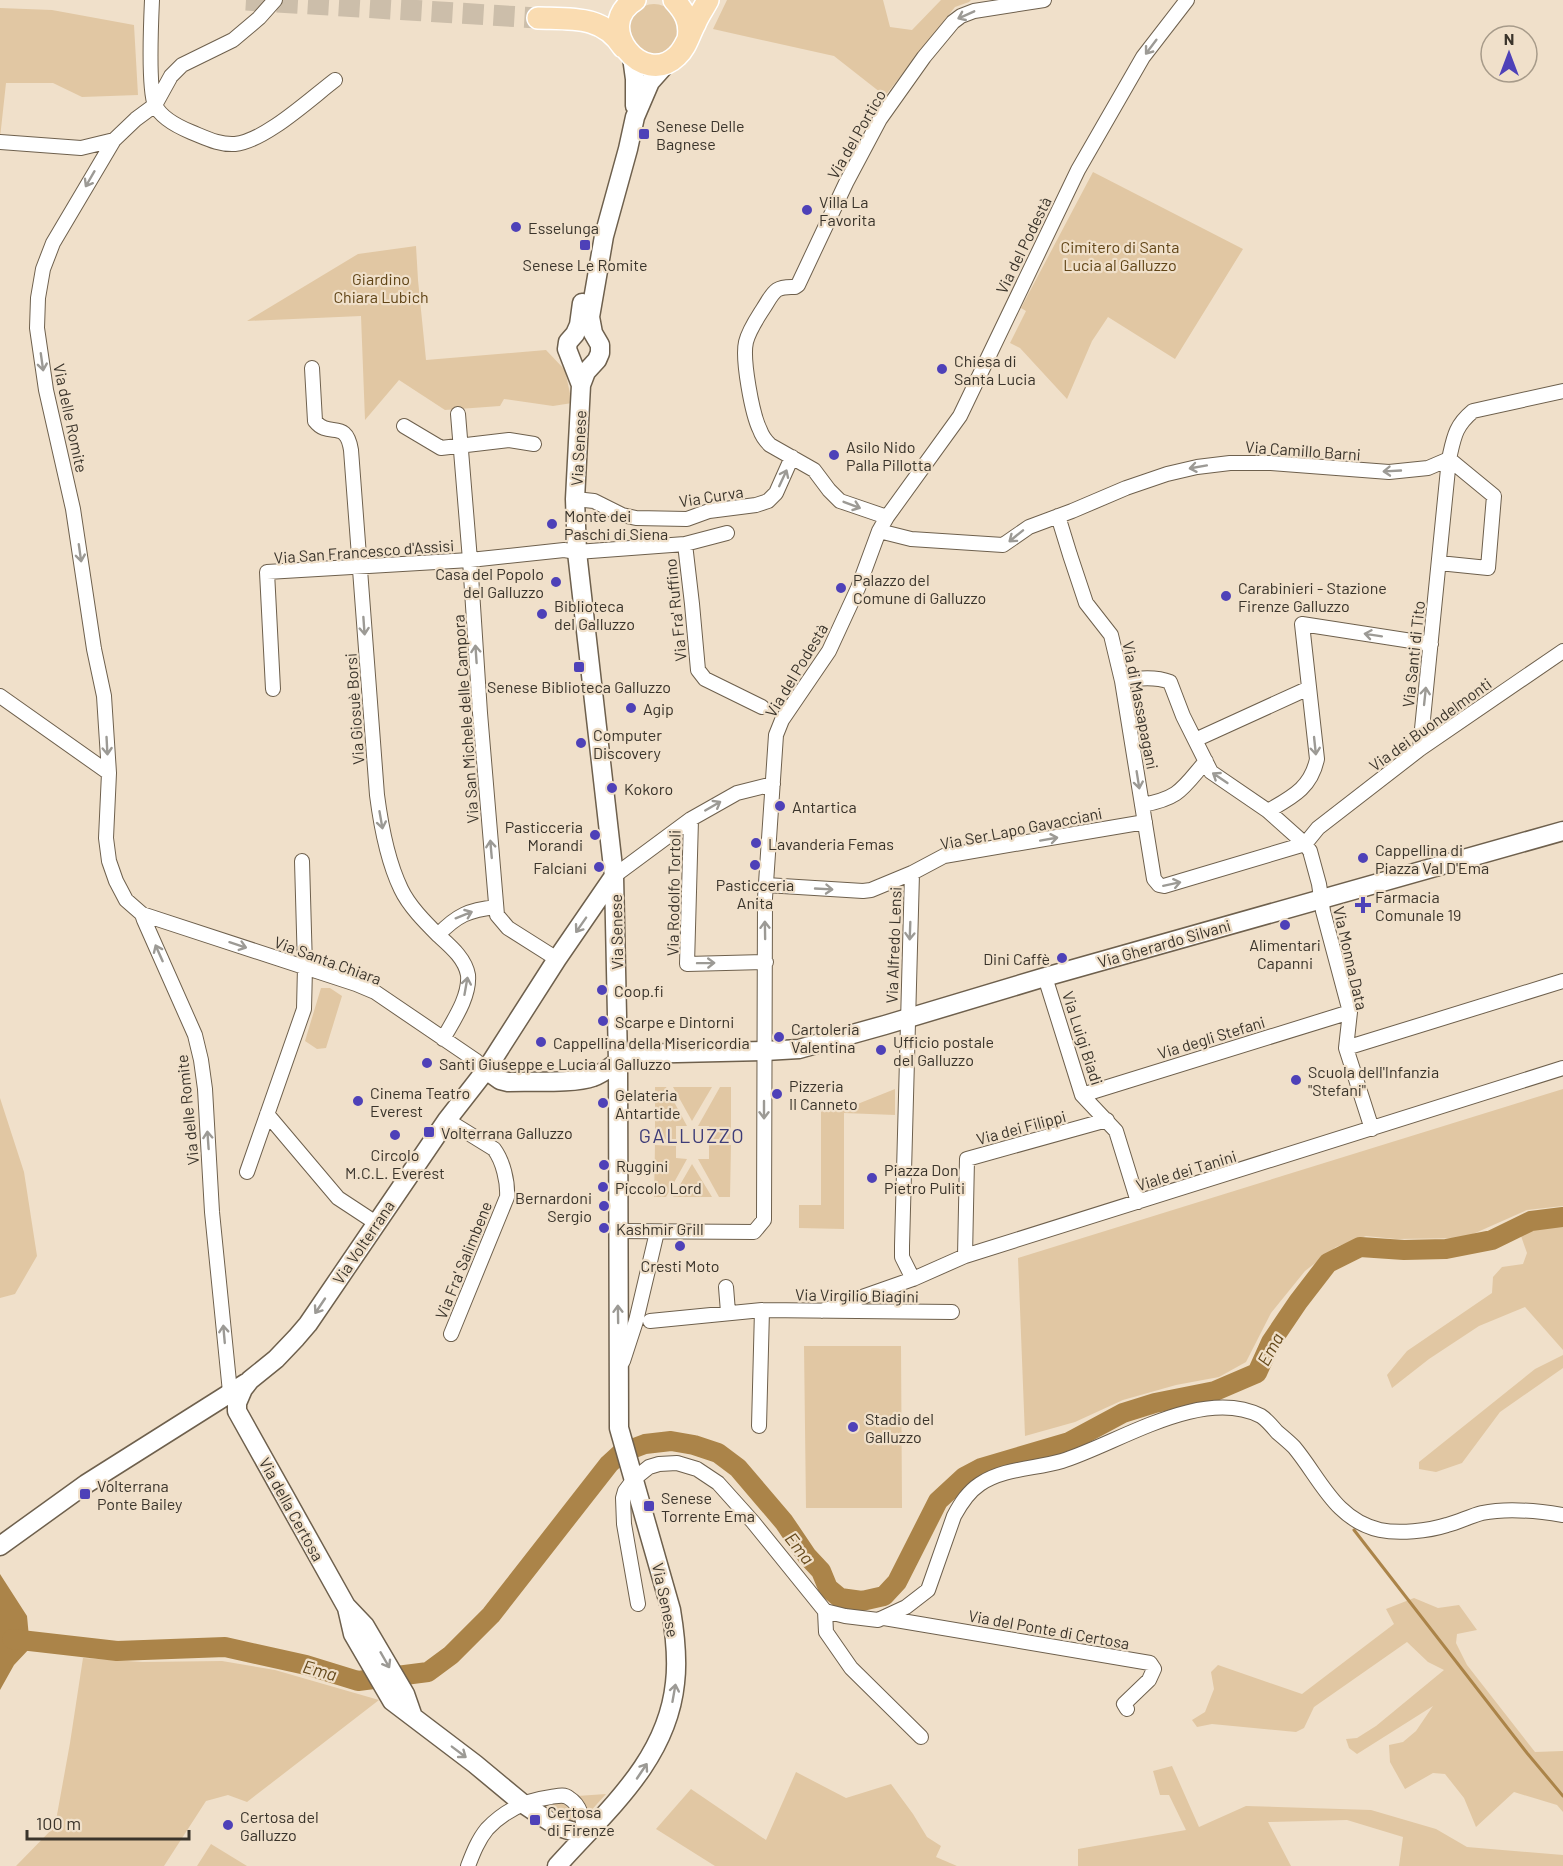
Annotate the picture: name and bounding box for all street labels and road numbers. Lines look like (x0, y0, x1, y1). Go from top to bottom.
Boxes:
street label: Via del Portico (823, 86, 889, 182)
street label: Via del Podestà (991, 193, 1055, 297)
street label: Via delle Romite (50, 362, 92, 474)
street label: Via Senese (567, 410, 589, 486)
street label: Via Camillo Barni (1245, 436, 1361, 464)
street label: Via Curva (677, 482, 745, 510)
street label: Via San Francesco d'Assisi (273, 535, 455, 567)
street label: Via Fra' Ruffino (660, 558, 690, 662)
street label: Via Santi di Tito (1398, 600, 1428, 708)
street label: Via San Michele delle Campora (448, 614, 482, 824)
street label: Via del Podestà (761, 620, 831, 720)
street label: Via di Massapagani (1119, 639, 1163, 771)
street label: Via Giosuè Borsi (341, 653, 367, 765)
street label: Via dei Buondelmonti (1365, 673, 1495, 775)
street label: Via Ser Lapo Gavacciani (938, 803, 1104, 853)
street label: Via Rodolfo Tortoli (662, 830, 684, 956)
street label: Via Alfredo Lensi (881, 886, 905, 1004)
street label: Via Senese (606, 894, 626, 970)
street label: Via Monna Data (1330, 904, 1372, 1012)
street label: Via Gherardo Silvani (1095, 915, 1233, 971)
street label: Via Santa Chiara (272, 932, 384, 988)
street label: Via Luigi Biadi (1059, 989, 1107, 1087)
street label: Via degli Stefani (1155, 1012, 1267, 1062)
street label: Via delle Romite (172, 1054, 202, 1166)
street label: Via dei Filippi (974, 1106, 1068, 1148)
street label: Viale dei Tanini (1133, 1146, 1239, 1194)
street label: Via Volterrana (328, 1197, 398, 1287)
street label: Via Fra' Salimbene (431, 1198, 495, 1322)
street label: Via Virgilio Biagini (795, 1284, 919, 1306)
street label: Via della Certosa (256, 1454, 328, 1564)
street label: Via Senese (649, 1561, 683, 1639)
street label: Via del Ponte di Certosa (967, 1605, 1131, 1653)

